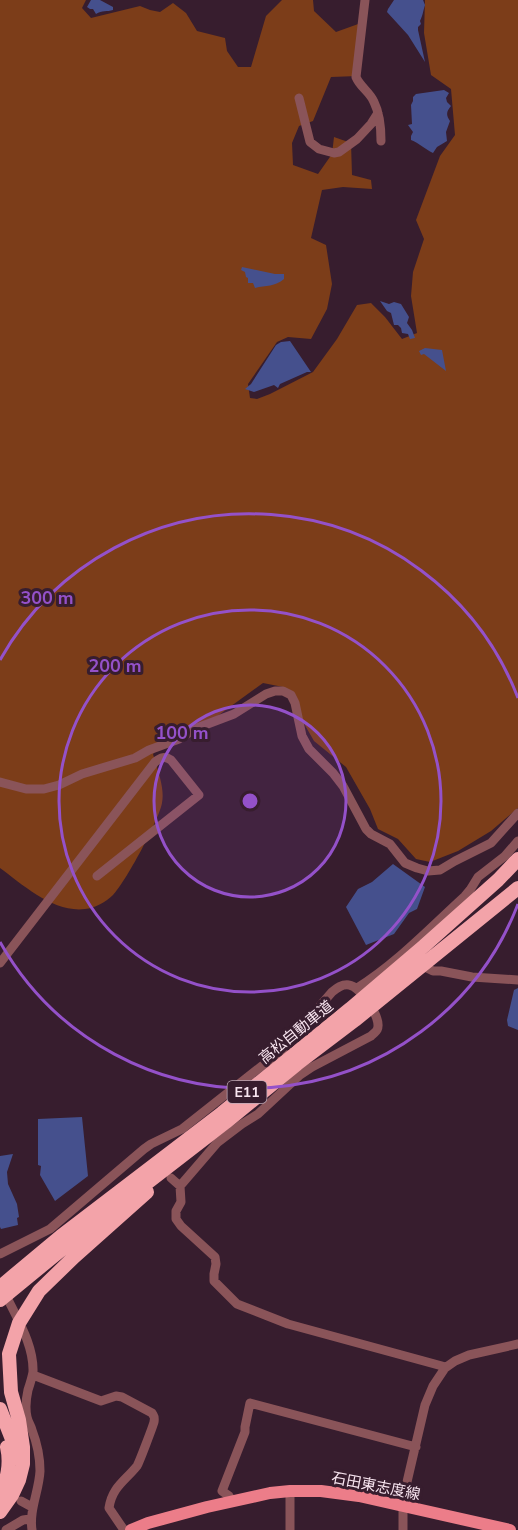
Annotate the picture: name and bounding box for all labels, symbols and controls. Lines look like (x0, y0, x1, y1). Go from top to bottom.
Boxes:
text: 300 m (20, 586, 74, 610)
text: 200 m (88, 654, 142, 678)
text: 100 m (155, 721, 209, 745)
centre of rings (240, 791, 260, 811)
street label: 高松自動車道 (255, 996, 337, 1068)
road number: E11 (228, 1081, 266, 1103)
street label: 石田東志度線 (330, 1468, 422, 1504)

